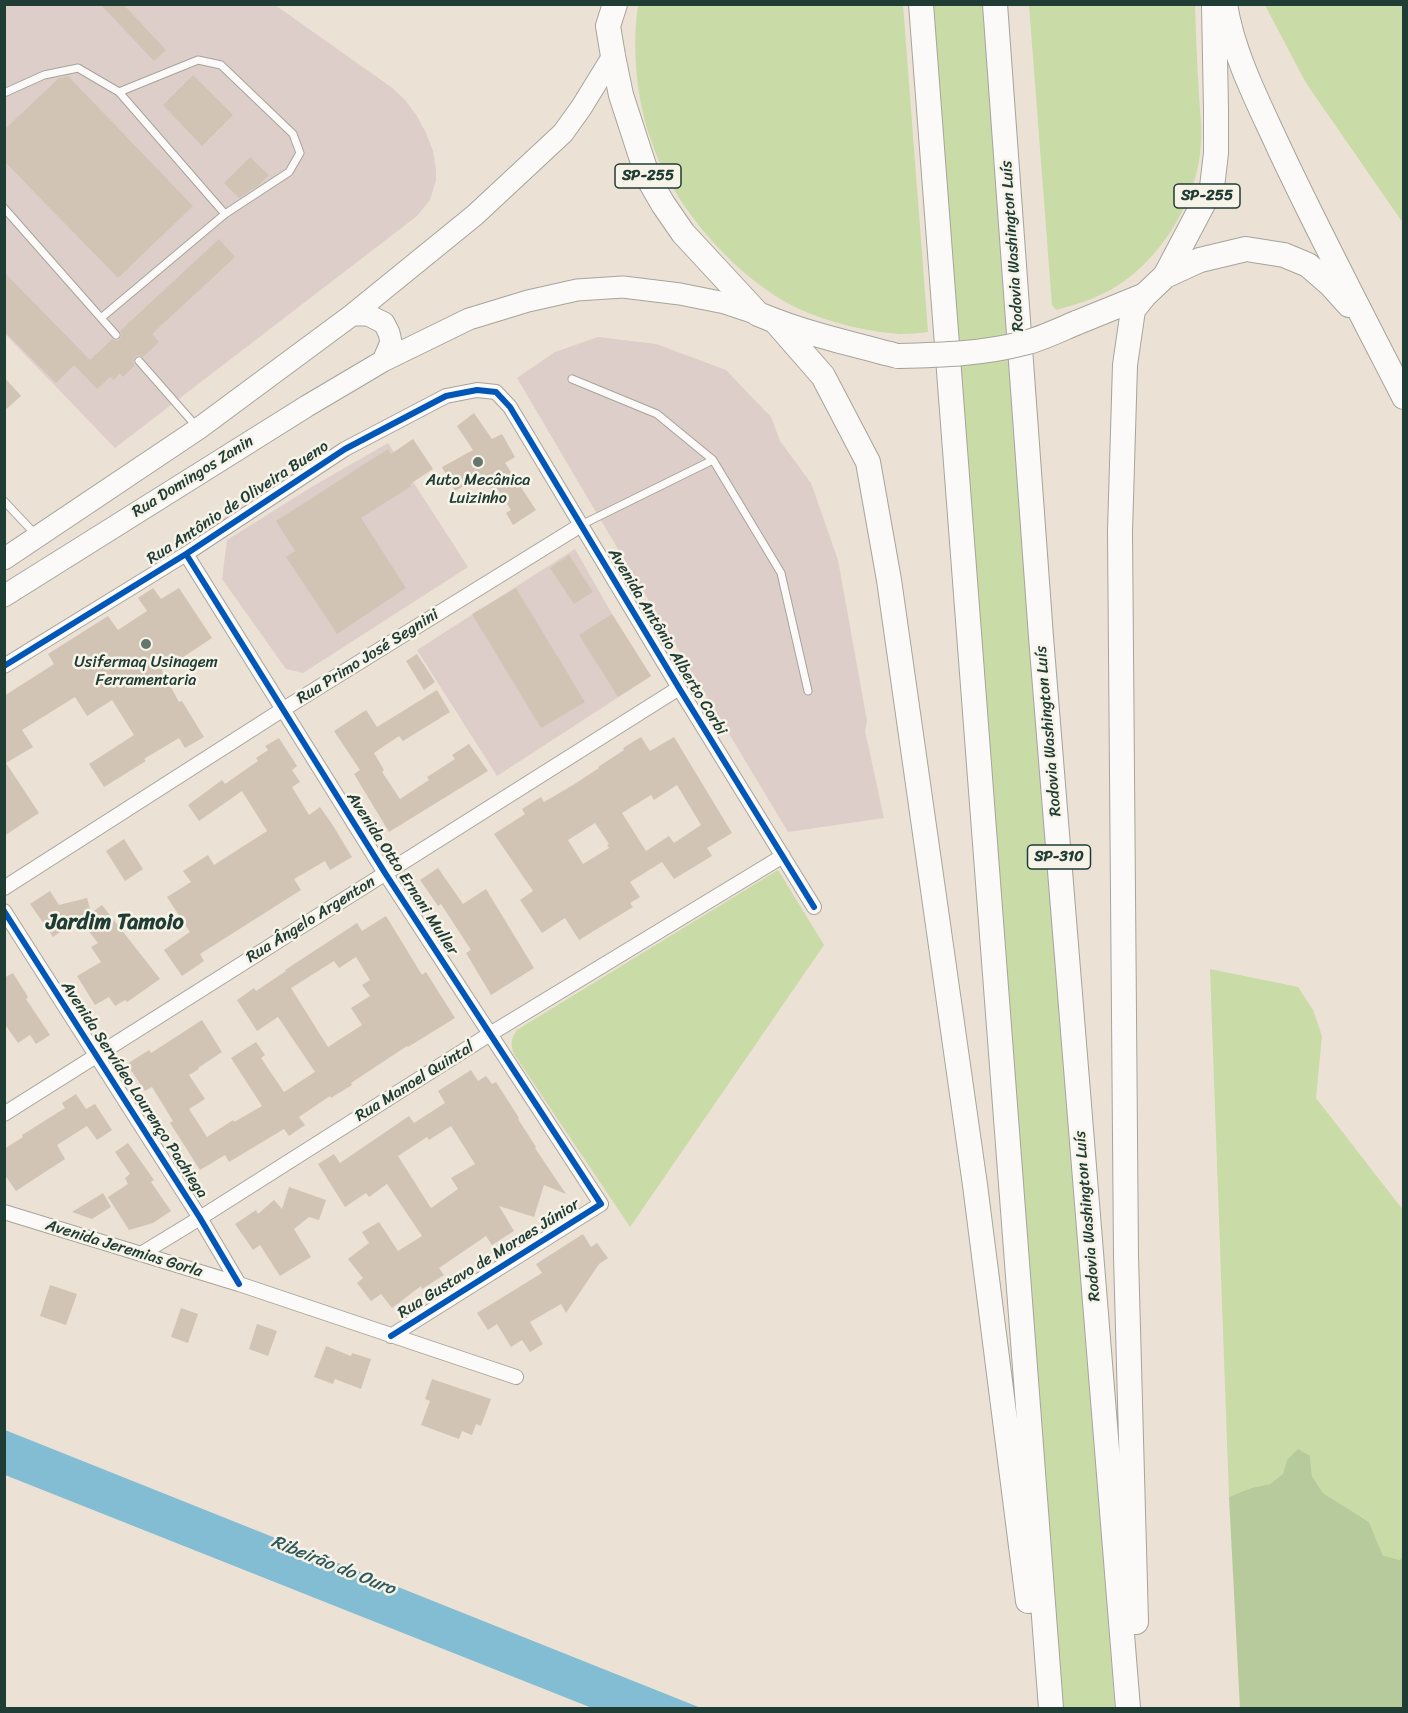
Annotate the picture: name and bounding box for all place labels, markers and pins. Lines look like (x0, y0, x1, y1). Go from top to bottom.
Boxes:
marker: Auto Mecânica Luizinho (471, 455, 485, 469)
place label: Auto Mecânica Luizinho (426, 471, 530, 509)
marker: Usifermaq Usinagem Ferramentaria (139, 637, 153, 651)
place label: Usifermaq Usinagem Ferramentaria (74, 653, 218, 691)

